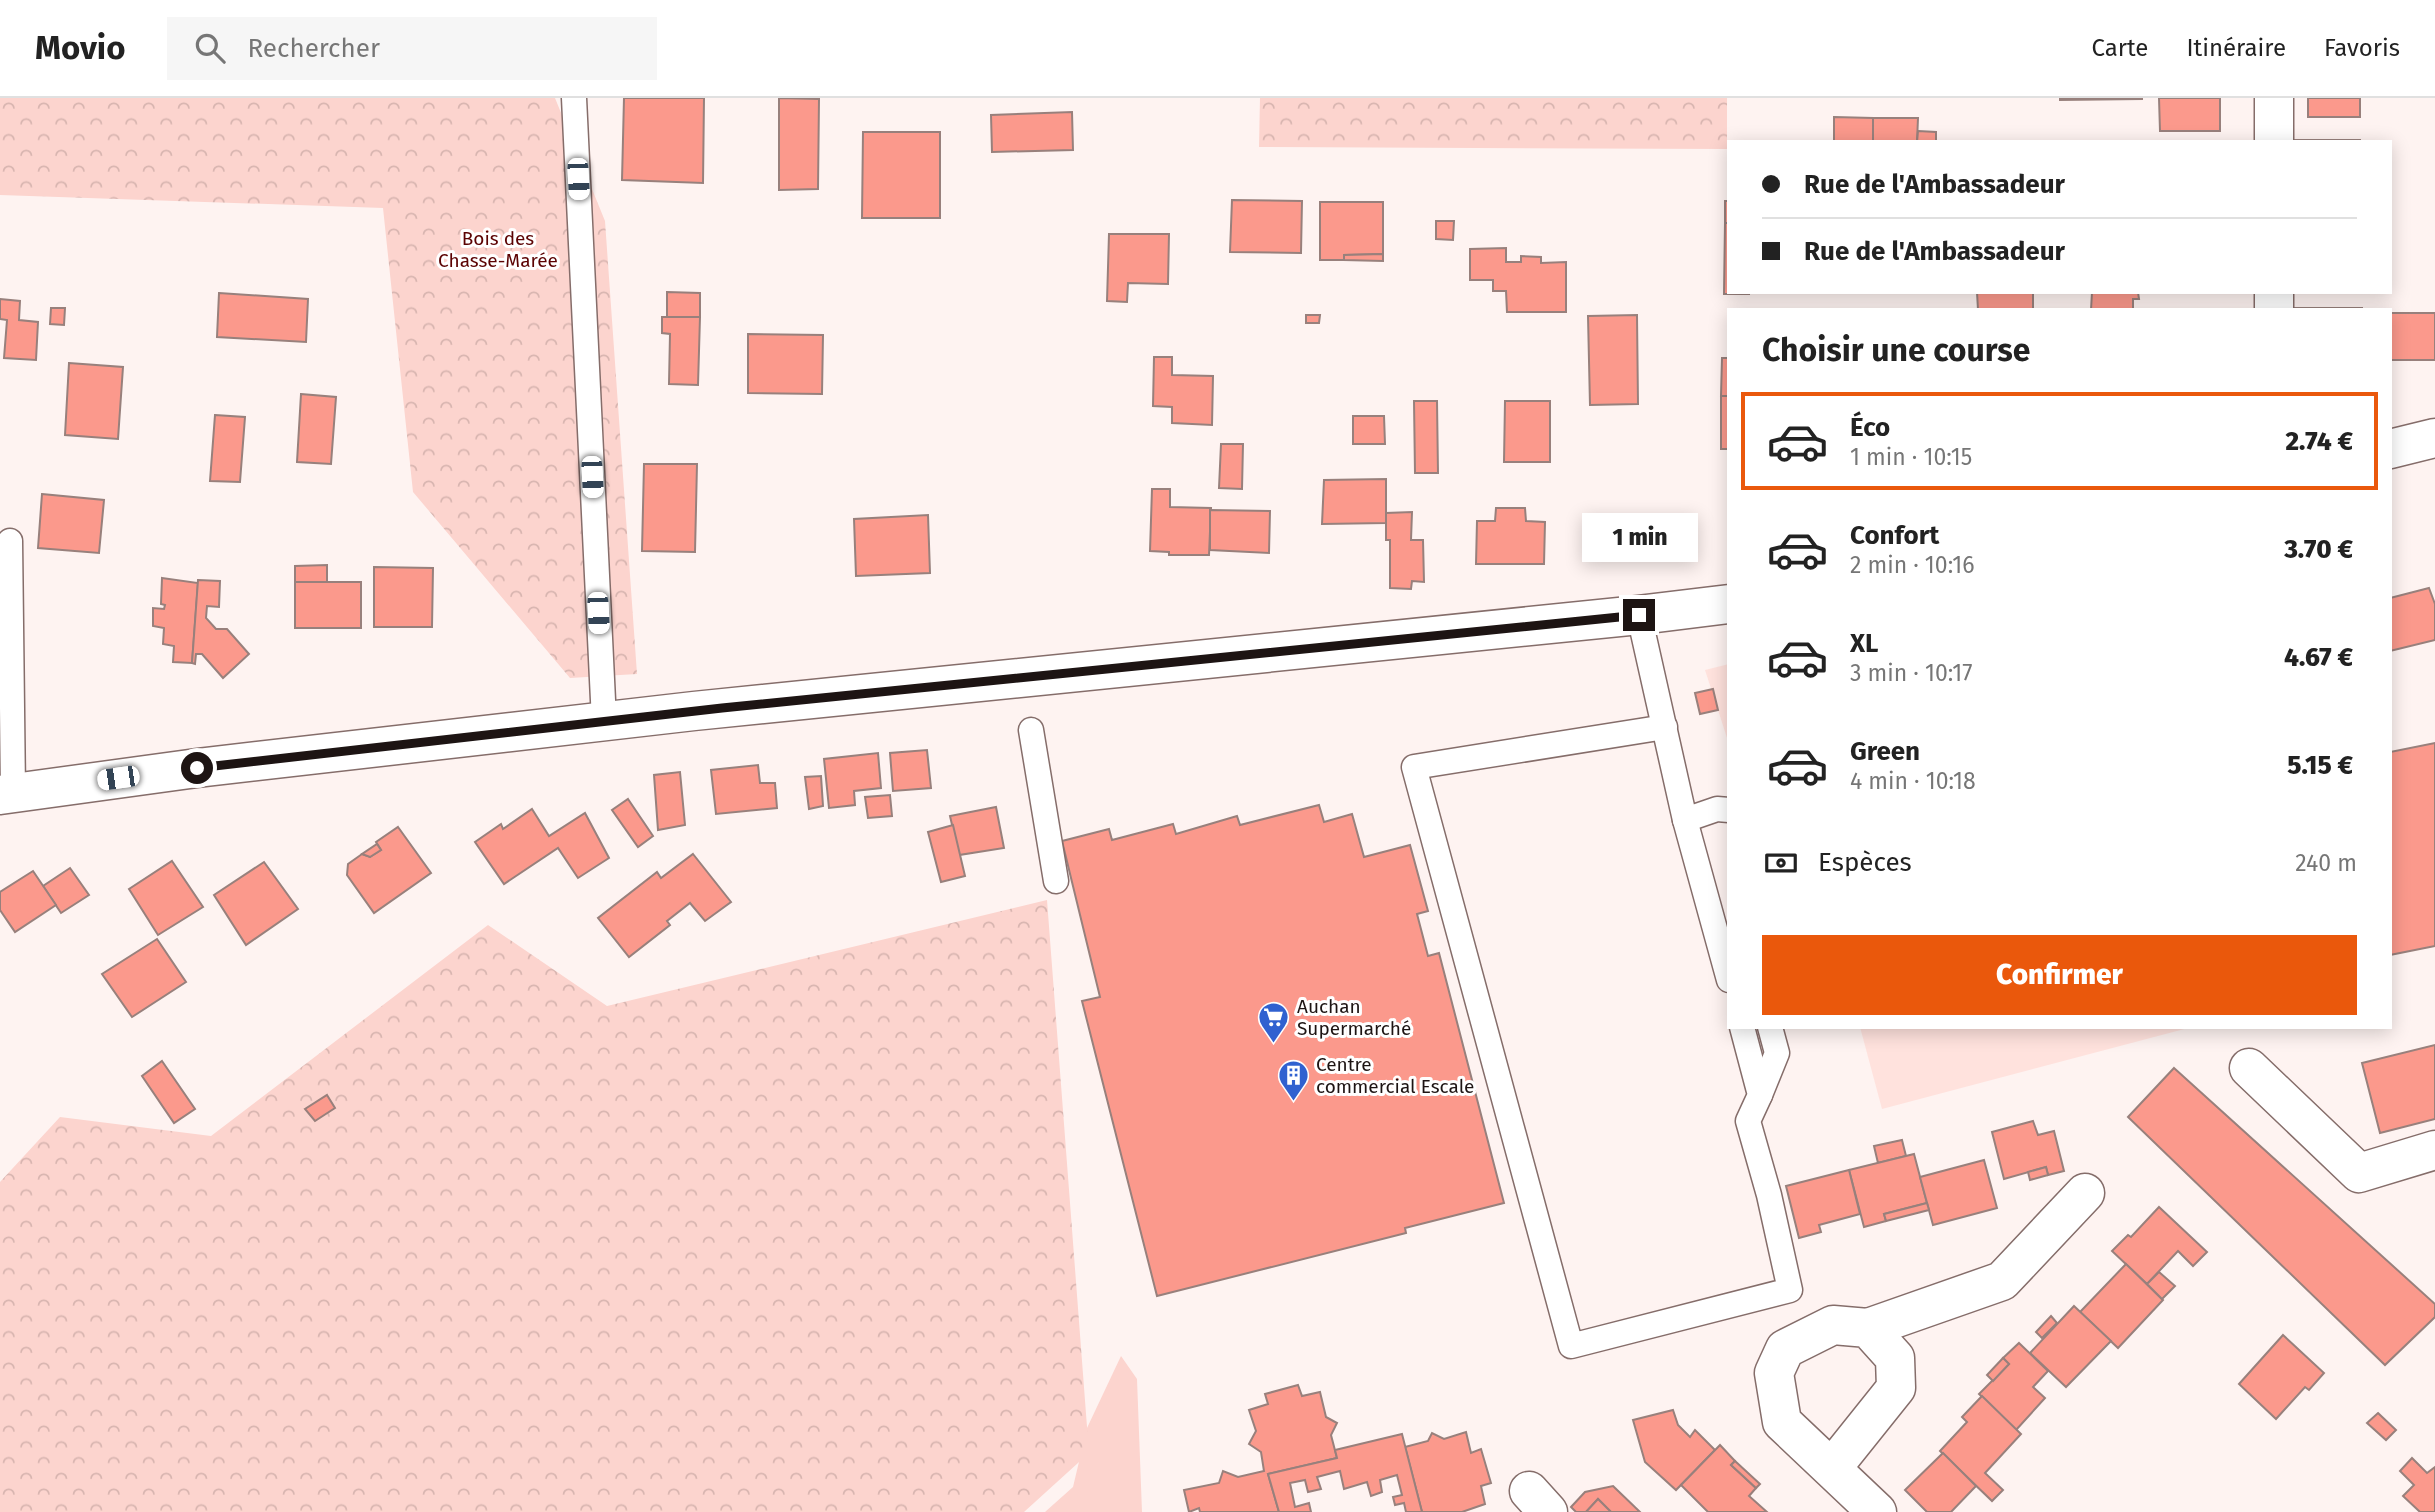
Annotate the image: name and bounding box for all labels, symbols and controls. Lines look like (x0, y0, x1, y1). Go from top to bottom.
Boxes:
search box (167, 17, 657, 80)
text: Movio (35, 28, 125, 68)
icon: search (191, 29, 229, 67)
text: Rechercher (247, 33, 380, 64)
text: Carte (2092, 34, 2148, 62)
text: Itinéraire (2186, 34, 2286, 62)
text: Favoris (2324, 34, 2400, 62)
car (567, 157, 590, 201)
text: Rue de l'Ambassadeur (1804, 169, 2065, 200)
park label: Bois des Chasse-Marée (438, 227, 558, 272)
text: Rue de l'Ambassadeur (1804, 236, 2065, 267)
text: Choisir une course (1762, 331, 2030, 369)
icon: car (1766, 410, 1829, 473)
text: Éco (1850, 412, 1890, 443)
text: 2.74 € (2286, 426, 2353, 457)
text: 1 min · 10:15 (1850, 443, 1972, 471)
car (581, 455, 604, 499)
callout: 1 min (1581, 514, 1697, 562)
icon: car (1766, 518, 1829, 581)
text: Confort (1850, 520, 1939, 551)
text: 1 min (1612, 523, 1668, 551)
text: 3.70 € (2284, 534, 2353, 565)
text: 2 min · 10:16 (1850, 551, 1974, 579)
car (587, 591, 610, 635)
route end (1623, 599, 1655, 631)
icon: car (1766, 626, 1829, 689)
text: XL (1850, 628, 1878, 659)
text: 4.67 € (2284, 642, 2353, 673)
text: 3 min · 10:17 (1850, 659, 1973, 687)
icon: car (1766, 734, 1829, 797)
text: Green (1850, 736, 1920, 767)
text: 5.15 € (2287, 750, 2353, 781)
route start (181, 752, 213, 784)
car (96, 765, 141, 791)
text: 4 min · 10:18 (1850, 767, 1976, 795)
icon: cash (1762, 844, 1800, 882)
text: Espèces (1818, 847, 1912, 878)
text: 240 m (2295, 849, 2357, 877)
button: Confirmer (1762, 935, 2357, 1015)
place label: Auchan Supermarché (1297, 995, 1411, 1040)
supermarket icon: Auchan Supermarché (1257, 1000, 1291, 1044)
place label: Centre commercial Escale (1316, 1053, 1474, 1098)
building icon: Centre commercial Escale (1276, 1058, 1310, 1102)

